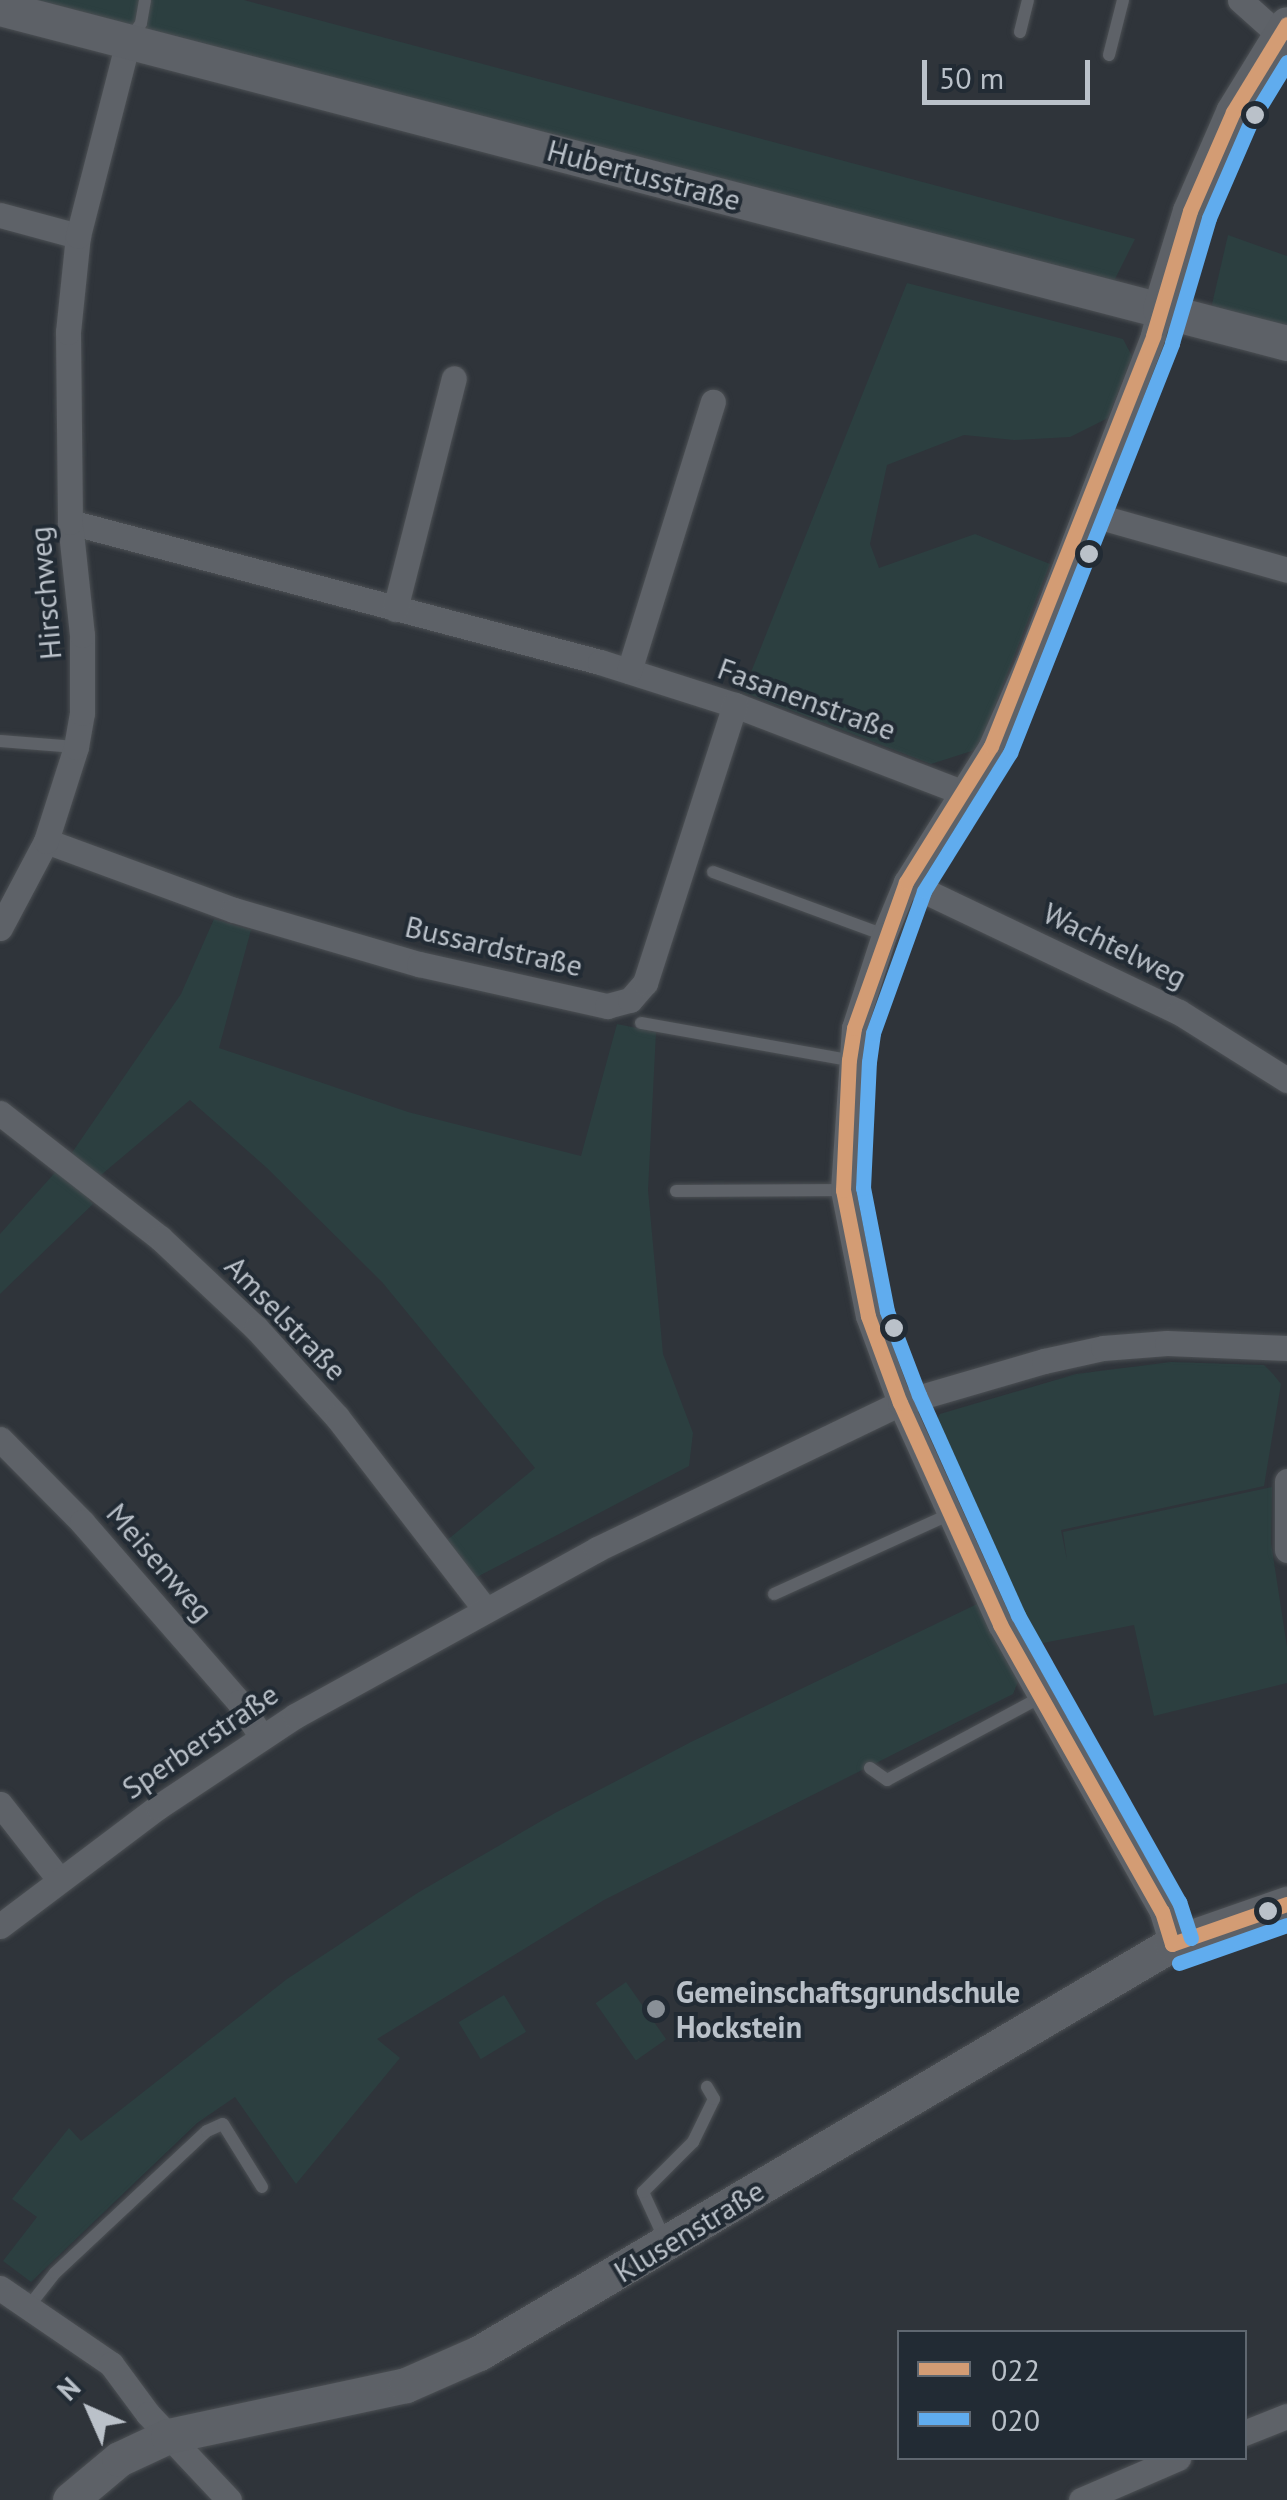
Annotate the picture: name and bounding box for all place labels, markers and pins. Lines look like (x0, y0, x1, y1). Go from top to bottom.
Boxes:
unlabelled marker (1245, 105, 1265, 125)
unlabelled marker (1079, 544, 1099, 564)
unlabelled marker (884, 1318, 904, 1338)
unlabelled marker (1258, 1901, 1278, 1921)
place label: Gemeinschaftsgrundschule Hockstein (676, 1974, 1020, 2044)
marker: Gemeinschaftsgrundschule Hockstein (645, 1998, 667, 2020)

